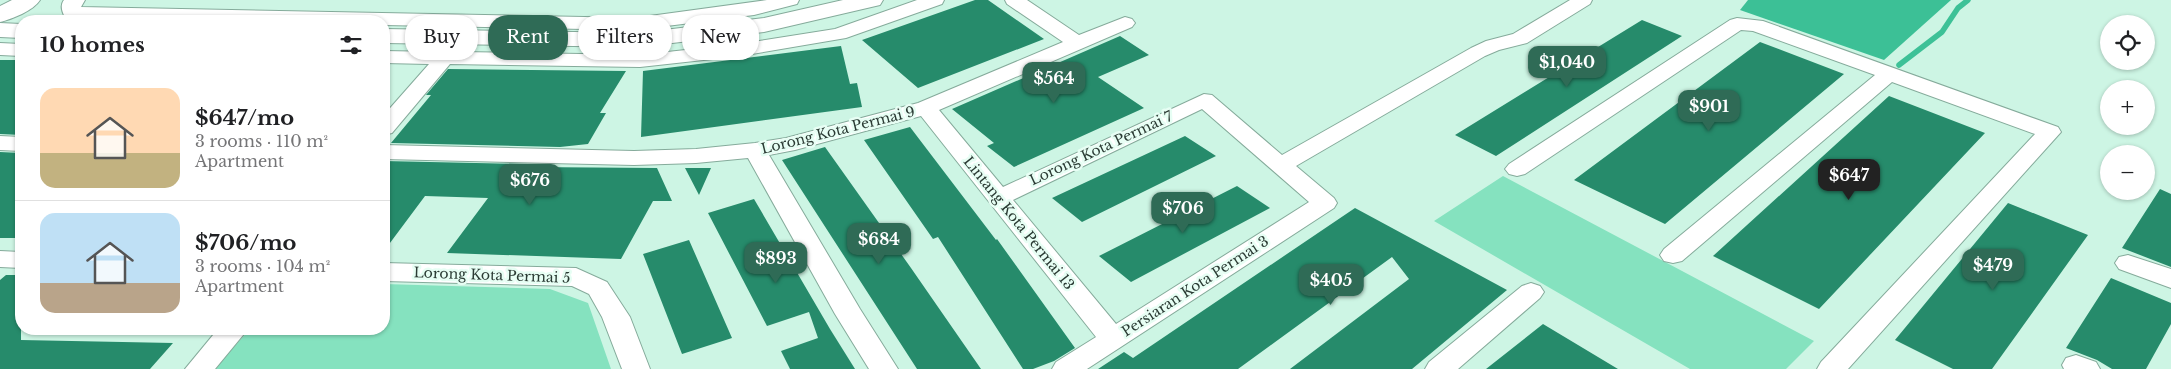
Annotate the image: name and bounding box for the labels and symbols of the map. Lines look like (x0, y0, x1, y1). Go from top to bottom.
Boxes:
pin: $1,040 (1526, 46, 1608, 88)
pin: $564 (1024, 62, 1084, 104)
pin: $901 (1679, 90, 1739, 132)
street label: Lorong Kota Permai 9 (759, 102, 917, 158)
street label: Lorong Kota Permai 7 (1027, 106, 1176, 189)
street label: Lintang Kota Permai 13 (960, 153, 1078, 293)
pin: $647 (1819, 158, 1879, 201)
pin: $676 (500, 164, 560, 206)
pin: $706 (1153, 192, 1213, 234)
pin: $684 (849, 222, 909, 265)
street label: Persiaran Kota Permai 3 (1118, 232, 1272, 340)
pin: $893 (746, 242, 806, 284)
pin: $479 (1963, 248, 2023, 291)
street label: Lorong Kota Permai 5 (413, 263, 571, 287)
pin: $405 (1301, 264, 1361, 306)

